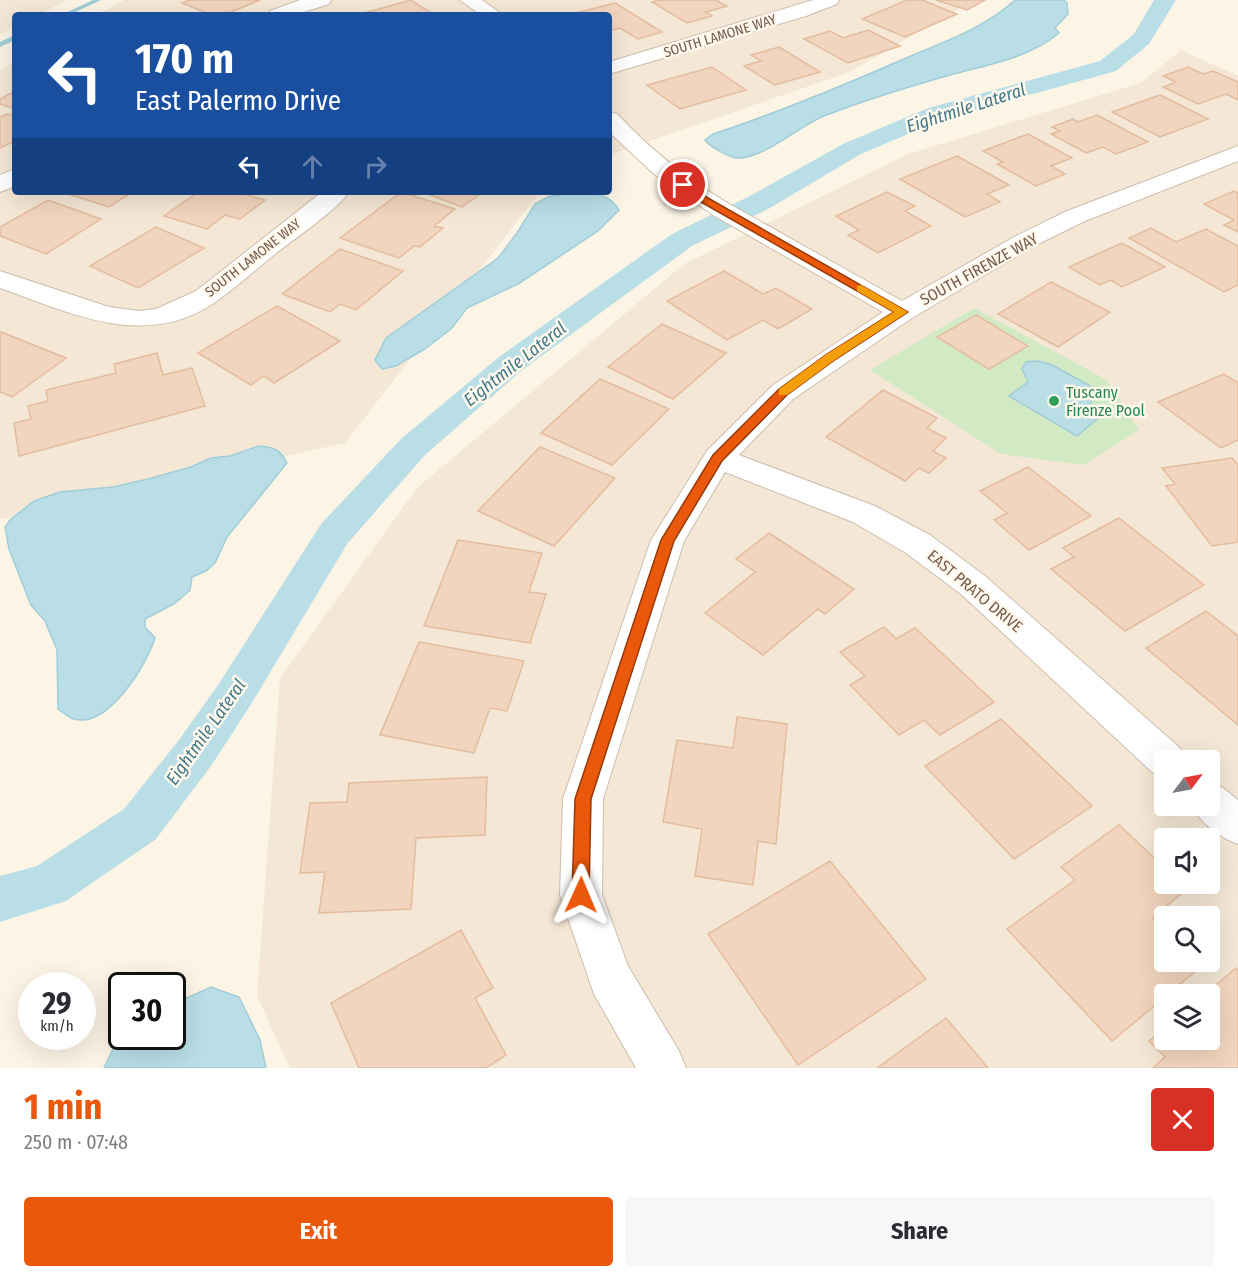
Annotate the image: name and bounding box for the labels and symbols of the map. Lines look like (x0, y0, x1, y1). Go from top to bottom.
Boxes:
street label: SOUTH LAMONE WAY (662, 11, 778, 61)
water label: Eightmile Lateral (904, 78, 1029, 138)
pin (657, 159, 708, 210)
street label: SOUTH LAMONE WAY (202, 215, 304, 301)
street label: SOUTH FIRENZE WAY (917, 229, 1041, 309)
water label: Eightmile Lateral (459, 317, 571, 411)
place label: Tuscany Firenze Pool (1066, 383, 1145, 420)
marker: Tuscany Firenze Pool (1047, 394, 1061, 408)
street label: EAST PRATO DRIVE (924, 546, 1026, 636)
water label: Eightmile Lateral (161, 675, 251, 789)
north arrow (1154, 750, 1220, 816)
position arrow (549, 863, 613, 927)
speed limit sign: 30 (108, 972, 186, 1050)

